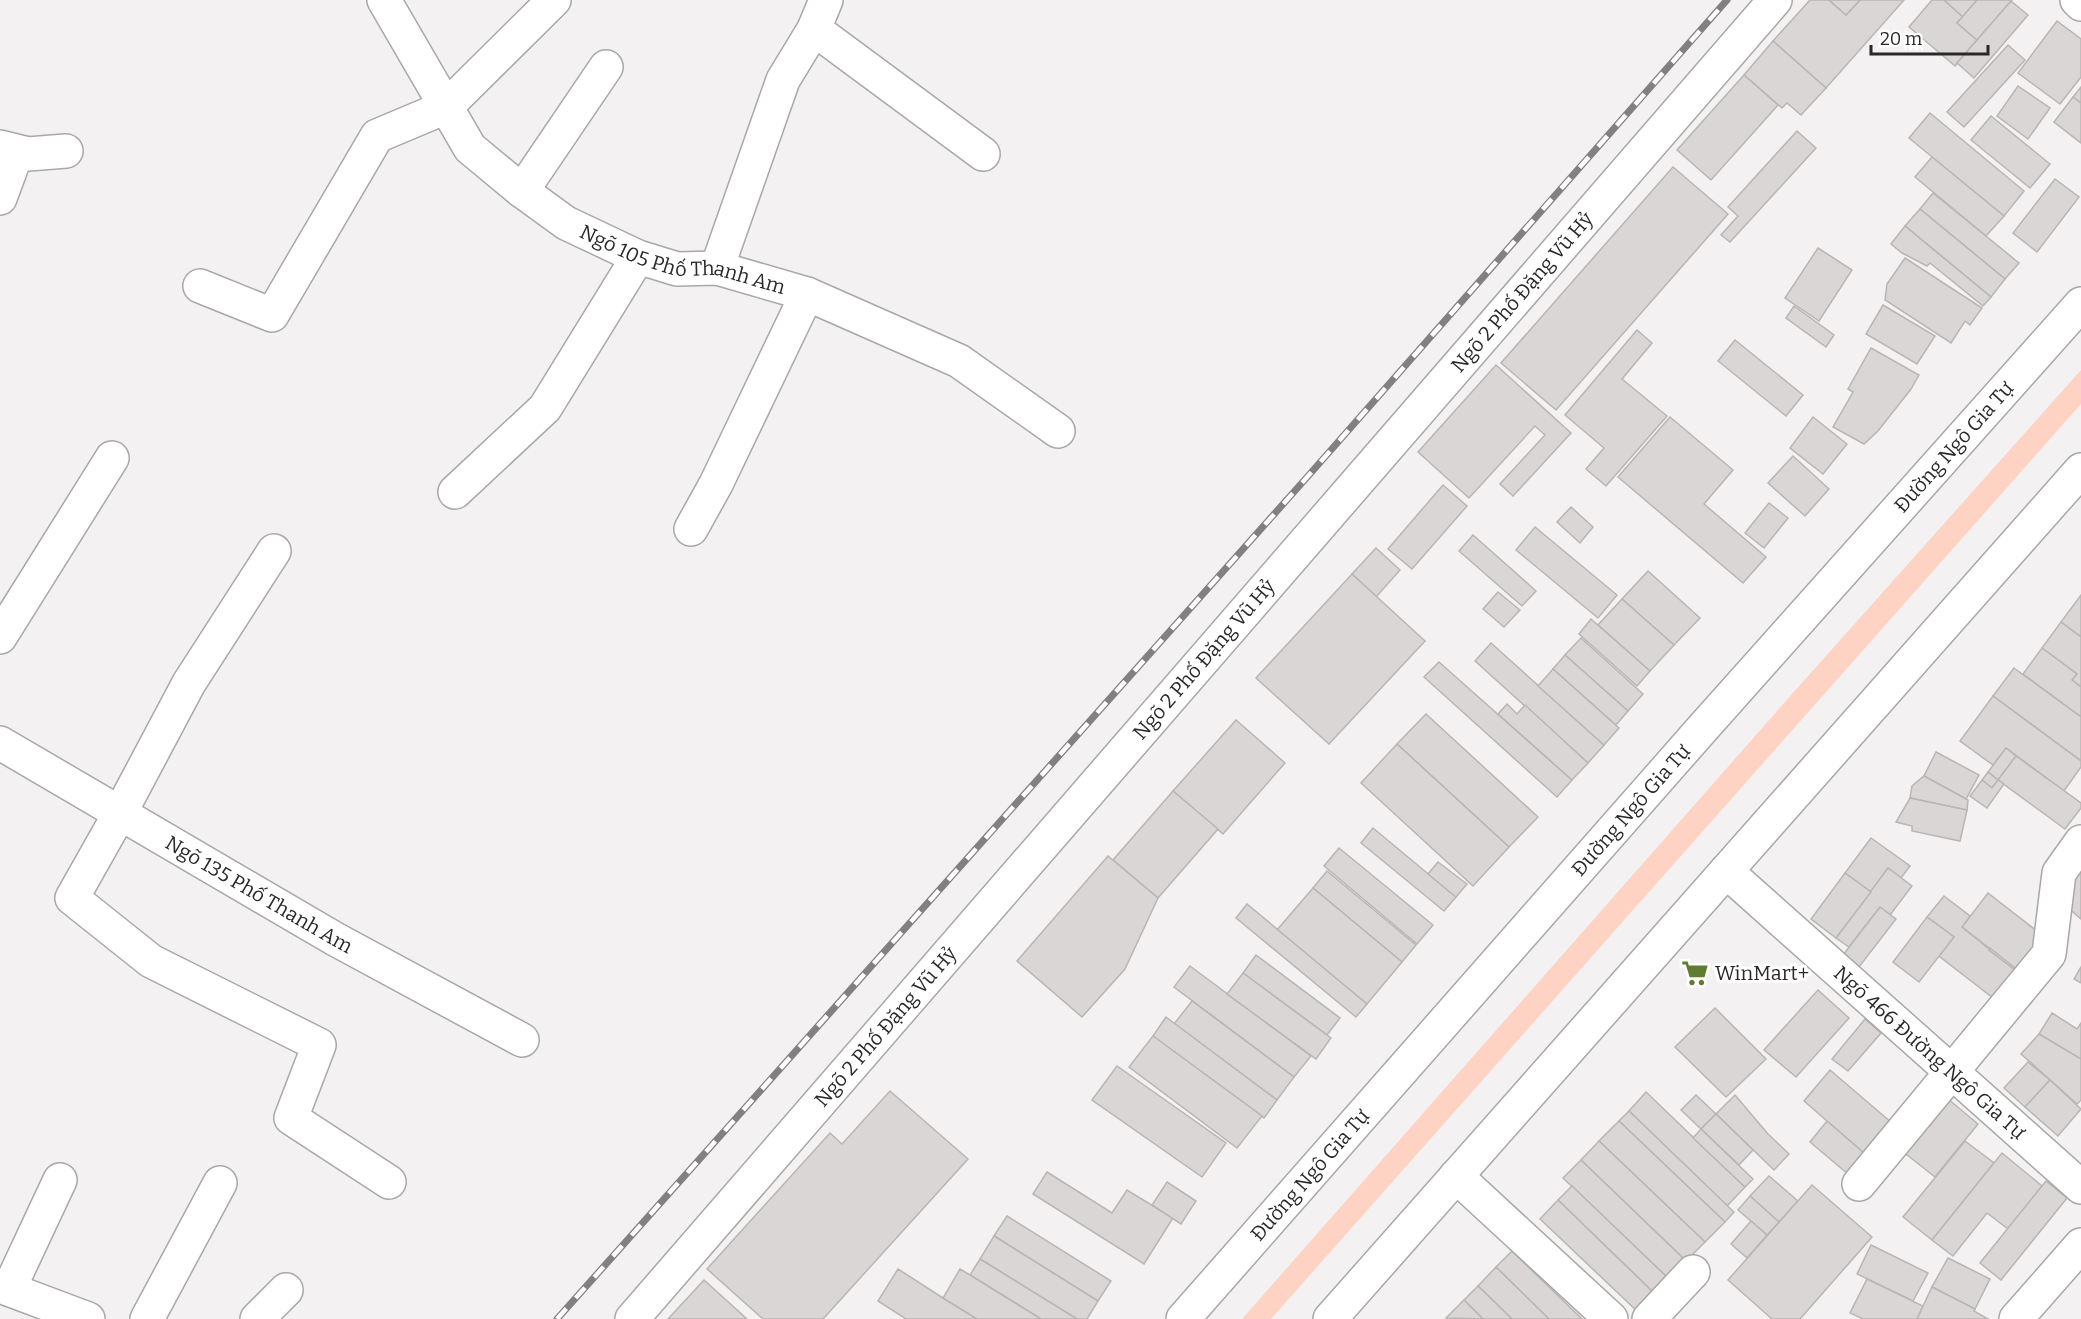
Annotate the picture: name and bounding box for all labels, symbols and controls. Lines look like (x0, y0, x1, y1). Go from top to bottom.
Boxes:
scale bar (1871, 18, 1988, 56)
text: 20 m (1880, 28, 1922, 50)
street label: Ngõ 2 Phố Đặng Vũ Hỷ (1446, 207, 1598, 377)
street label: Ngõ 105 Phố Thanh Am (576, 219, 788, 299)
street label: Đường Ngô Gia Tự (1889, 376, 2019, 517)
street label: Ngõ 2 Phố Đặng Vũ Hỷ (1128, 574, 1280, 744)
street label: Đường Ngô Gia Tự (1566, 739, 1695, 881)
street label: Ngõ 135 Phố Thanh Am (161, 830, 357, 958)
street label: Ngõ 2 Phố Đặng Vũ Hỷ (809, 941, 962, 1112)
supermarket icon: WinMart+ (1680, 958, 1710, 988)
place label: WinMart+ (1715, 961, 1809, 985)
street label: Ngõ 466 Đường Ngô Gia Tự (1829, 961, 2031, 1144)
street label: Đường Ngô Gia Tự (1245, 1104, 1374, 1246)

